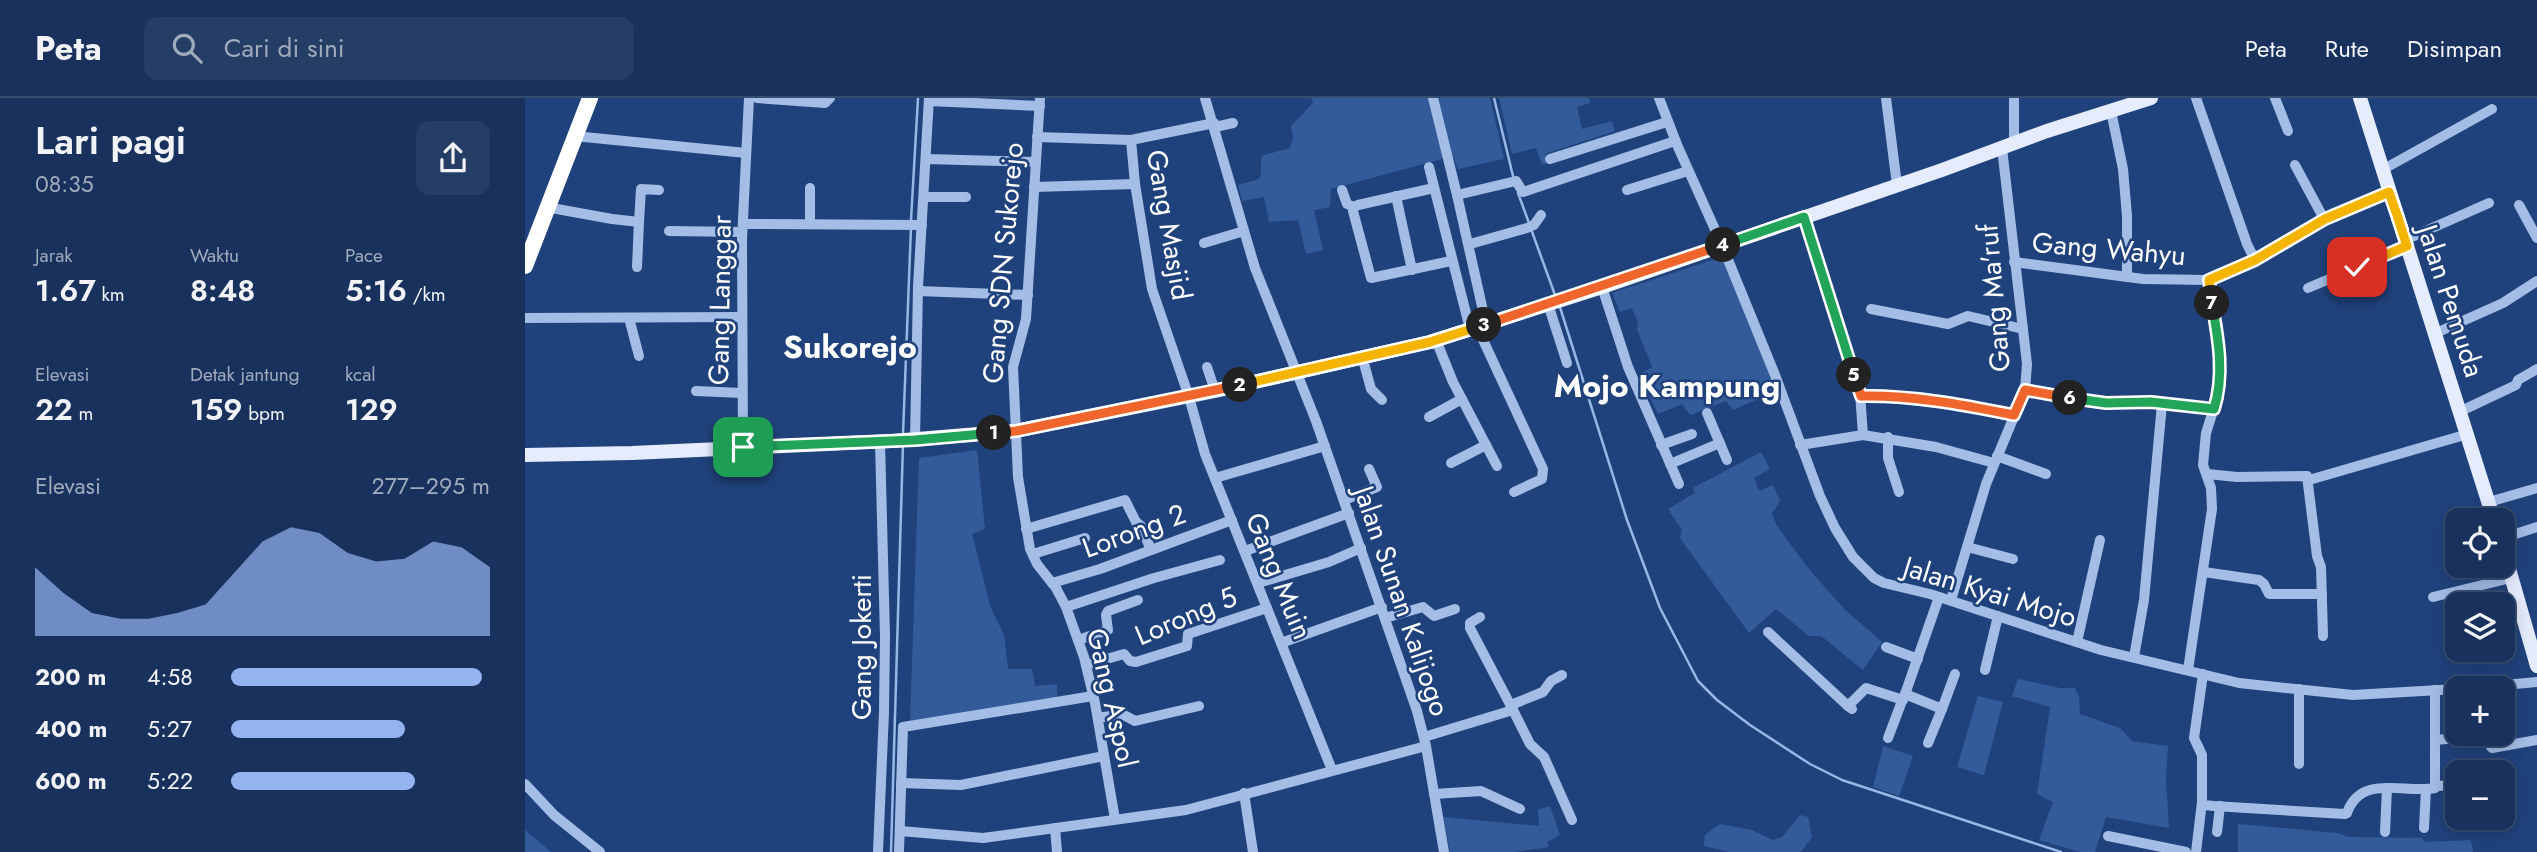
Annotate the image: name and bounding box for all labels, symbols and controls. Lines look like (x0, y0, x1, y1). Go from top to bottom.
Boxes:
search box (144, 17, 634, 80)
text: Peta (35, 25, 102, 72)
icon: search (168, 29, 206, 67)
text: Cari di sini (224, 29, 345, 67)
text: Peta (2245, 31, 2287, 66)
text: Rute (2325, 31, 2369, 66)
text: Disimpan (2407, 31, 2502, 66)
text: Lari pagi (35, 113, 186, 168)
button: share (416, 121, 490, 195)
street label: Gang SDN Sukorejo (972, 141, 1034, 385)
street label: Gang Masjid (1136, 147, 1202, 303)
text: 08:35 (35, 167, 94, 201)
street label: Gang Langgar (698, 214, 742, 385)
street label: Jalan Pemuda (2406, 216, 2495, 383)
street label: Gang Ma'ruf (1967, 221, 2021, 374)
street label: Gang Wahyu (2030, 222, 2188, 276)
pin: 4 (1705, 228, 1741, 262)
text: 4 (1716, 231, 1729, 258)
pin (2327, 237, 2387, 297)
text: Jarak (35, 242, 73, 269)
text: Waktu (190, 242, 239, 269)
text: Pace (345, 242, 383, 269)
icon: check (2338, 248, 2376, 286)
text: 1.67 (35, 269, 96, 312)
text: 8:48 (190, 269, 255, 312)
text: 5:16 (345, 269, 407, 312)
text: km (96, 281, 125, 308)
text: /km (407, 281, 446, 308)
pin: 7 (2195, 286, 2229, 320)
text: 7 (2206, 289, 2217, 316)
pin: 3 (1467, 308, 1501, 342)
text: 3 (1478, 311, 1489, 338)
district label: Sukorejo (783, 324, 917, 370)
pin: 5 (1837, 358, 1871, 392)
text: Elevasi (35, 361, 89, 388)
text: Detak jantung (190, 361, 300, 388)
text: kcal (345, 361, 376, 388)
text: 5 (1847, 361, 1860, 388)
district label: Mojo Kampung (1554, 363, 1780, 409)
pin: 2 (1223, 368, 1257, 402)
text: 2 (1233, 371, 1246, 398)
pin: 6 (2053, 380, 2087, 416)
text: 6 (2063, 384, 2076, 411)
text: 22 (35, 388, 73, 431)
text: 159 (190, 388, 243, 431)
text: 129 (345, 388, 398, 431)
text: m (73, 400, 93, 427)
text: bpm (243, 400, 285, 427)
pin: 1 (977, 416, 1011, 450)
pin (713, 417, 773, 477)
text: 1 (989, 419, 998, 446)
icon: arrive (724, 428, 762, 466)
text: Elevasi (35, 469, 101, 503)
text: 277–295 m (372, 469, 490, 503)
street label: Jalan Sunan Kalijogo (1342, 477, 1461, 722)
street label: Lorong 2 (1077, 493, 1191, 569)
street label: Gang Muin (1235, 506, 1323, 646)
map controls (2445, 508, 2515, 830)
button: locate (2445, 508, 2515, 578)
street label: Jalan Kyai Mojo (1894, 545, 2082, 638)
street label: Gang Jokerti (841, 574, 882, 720)
street label: Lorong 5 (1129, 576, 1243, 656)
button: layers (2445, 592, 2515, 662)
street label: Gang Aspol (1076, 624, 1148, 772)
text: 200 m (35, 660, 106, 694)
text: 4:58 (147, 660, 193, 694)
button: + (2445, 676, 2515, 746)
text: 400 m (35, 712, 107, 746)
text: 5:27 (147, 712, 192, 746)
button: − (2445, 760, 2515, 830)
text: 600 m (35, 764, 107, 798)
text: 5:22 (147, 764, 193, 798)

